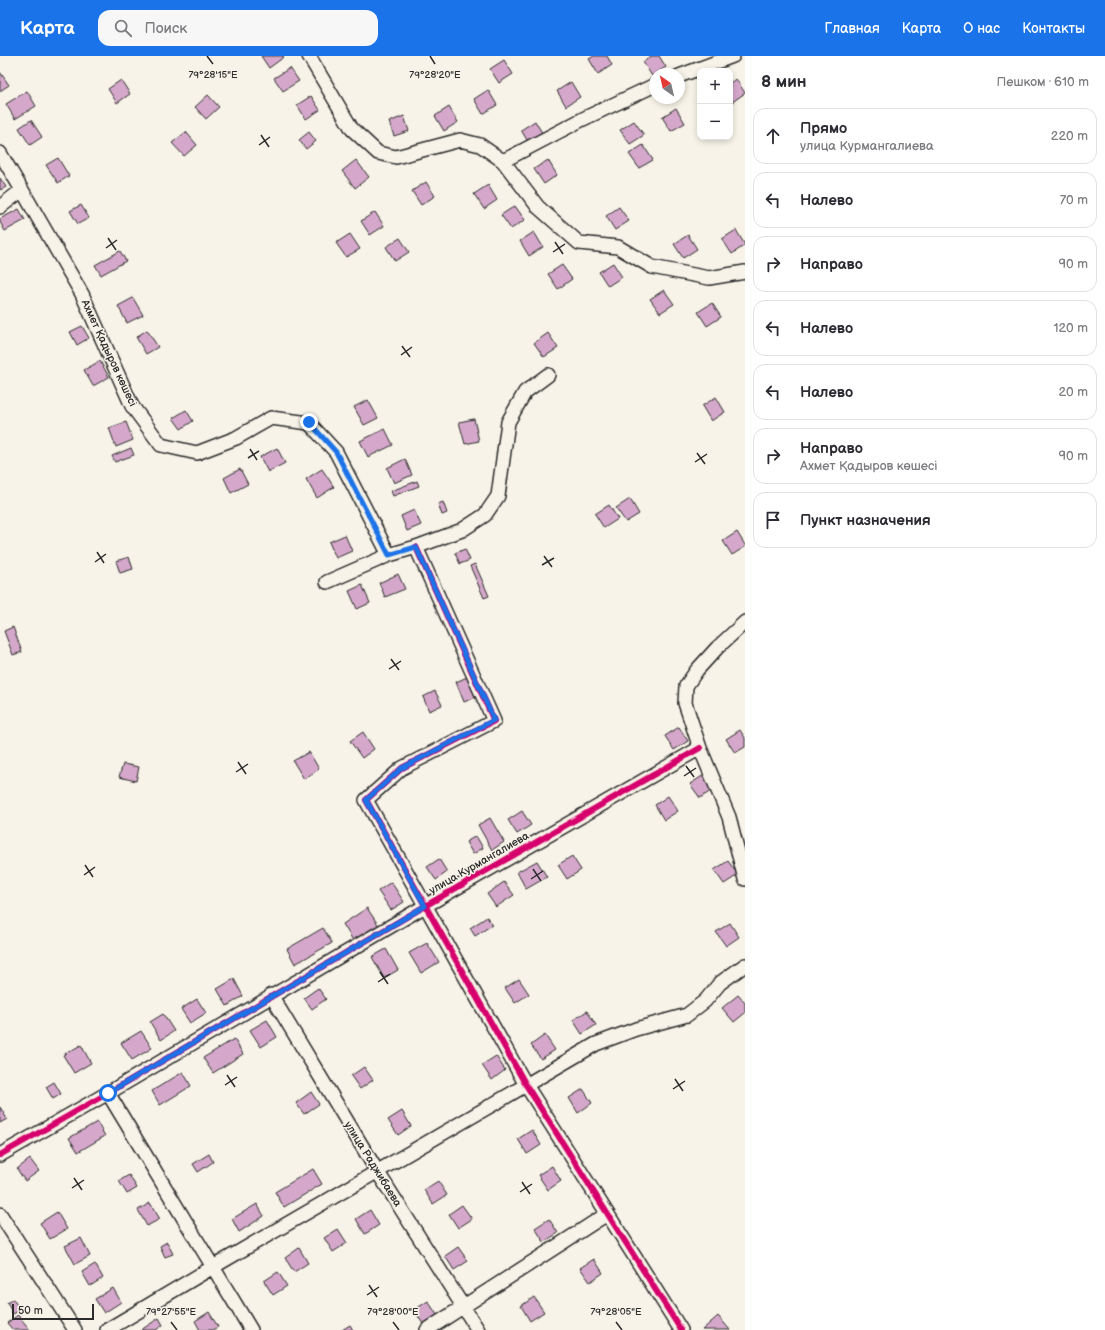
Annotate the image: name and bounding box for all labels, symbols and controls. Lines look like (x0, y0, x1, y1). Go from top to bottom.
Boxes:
search box (98, 10, 378, 46)
text: Карта (20, 17, 74, 40)
icon: search (112, 17, 134, 39)
text: Поиск (144, 19, 187, 38)
text: Главная (825, 20, 880, 37)
text: Карта (902, 20, 941, 37)
text: О нас (963, 20, 1000, 37)
text: Контакты (1022, 20, 1085, 37)
north arrow (649, 68, 685, 104)
map controls (697, 68, 733, 140)
button: + (697, 68, 733, 104)
text: 79°28'15"E (188, 69, 238, 81)
text: 79°28'20"E (409, 69, 461, 81)
text: 8 мин (761, 72, 807, 92)
text: Пешком · 610 m (997, 74, 1089, 90)
button: − (697, 104, 733, 140)
text: Прямо (800, 119, 847, 138)
icon: ahead (762, 125, 784, 147)
text: 220 m (1051, 128, 1088, 144)
text: улица Курмангалиева (800, 138, 934, 154)
icon: left (762, 189, 784, 211)
text: Налево (800, 191, 853, 210)
text: 70 m (1060, 192, 1088, 208)
icon: right (762, 253, 784, 275)
text: Направо (800, 255, 863, 274)
text: 90 m (1059, 256, 1088, 272)
street label: Ахмет Қадыров көшесі (78, 297, 139, 408)
icon: left (762, 317, 784, 339)
text: Налево (800, 319, 853, 338)
text: 120 m (1053, 320, 1088, 336)
icon: left (762, 381, 784, 403)
text: Налево (800, 383, 853, 402)
text: 20 m (1058, 384, 1088, 400)
route end (300, 413, 318, 431)
text: Направо (800, 439, 863, 458)
icon: right (762, 445, 784, 467)
text: 90 m (1059, 448, 1088, 464)
text: Ахмет Қадыров көшесі (800, 458, 938, 474)
icon: arrive (762, 509, 784, 531)
text: Пункт назначения (800, 511, 931, 530)
street label: улица Курмангалиева (427, 829, 532, 897)
route start (99, 1084, 117, 1102)
street label: улица Раджибаева (341, 1119, 405, 1210)
scale bar (12, 1302, 94, 1321)
text: 50 m (18, 1304, 43, 1317)
text: 79°27'55"E (146, 1306, 196, 1318)
text: 79°28'00"E (367, 1306, 419, 1318)
text: 79°28'05"E (590, 1306, 642, 1318)

